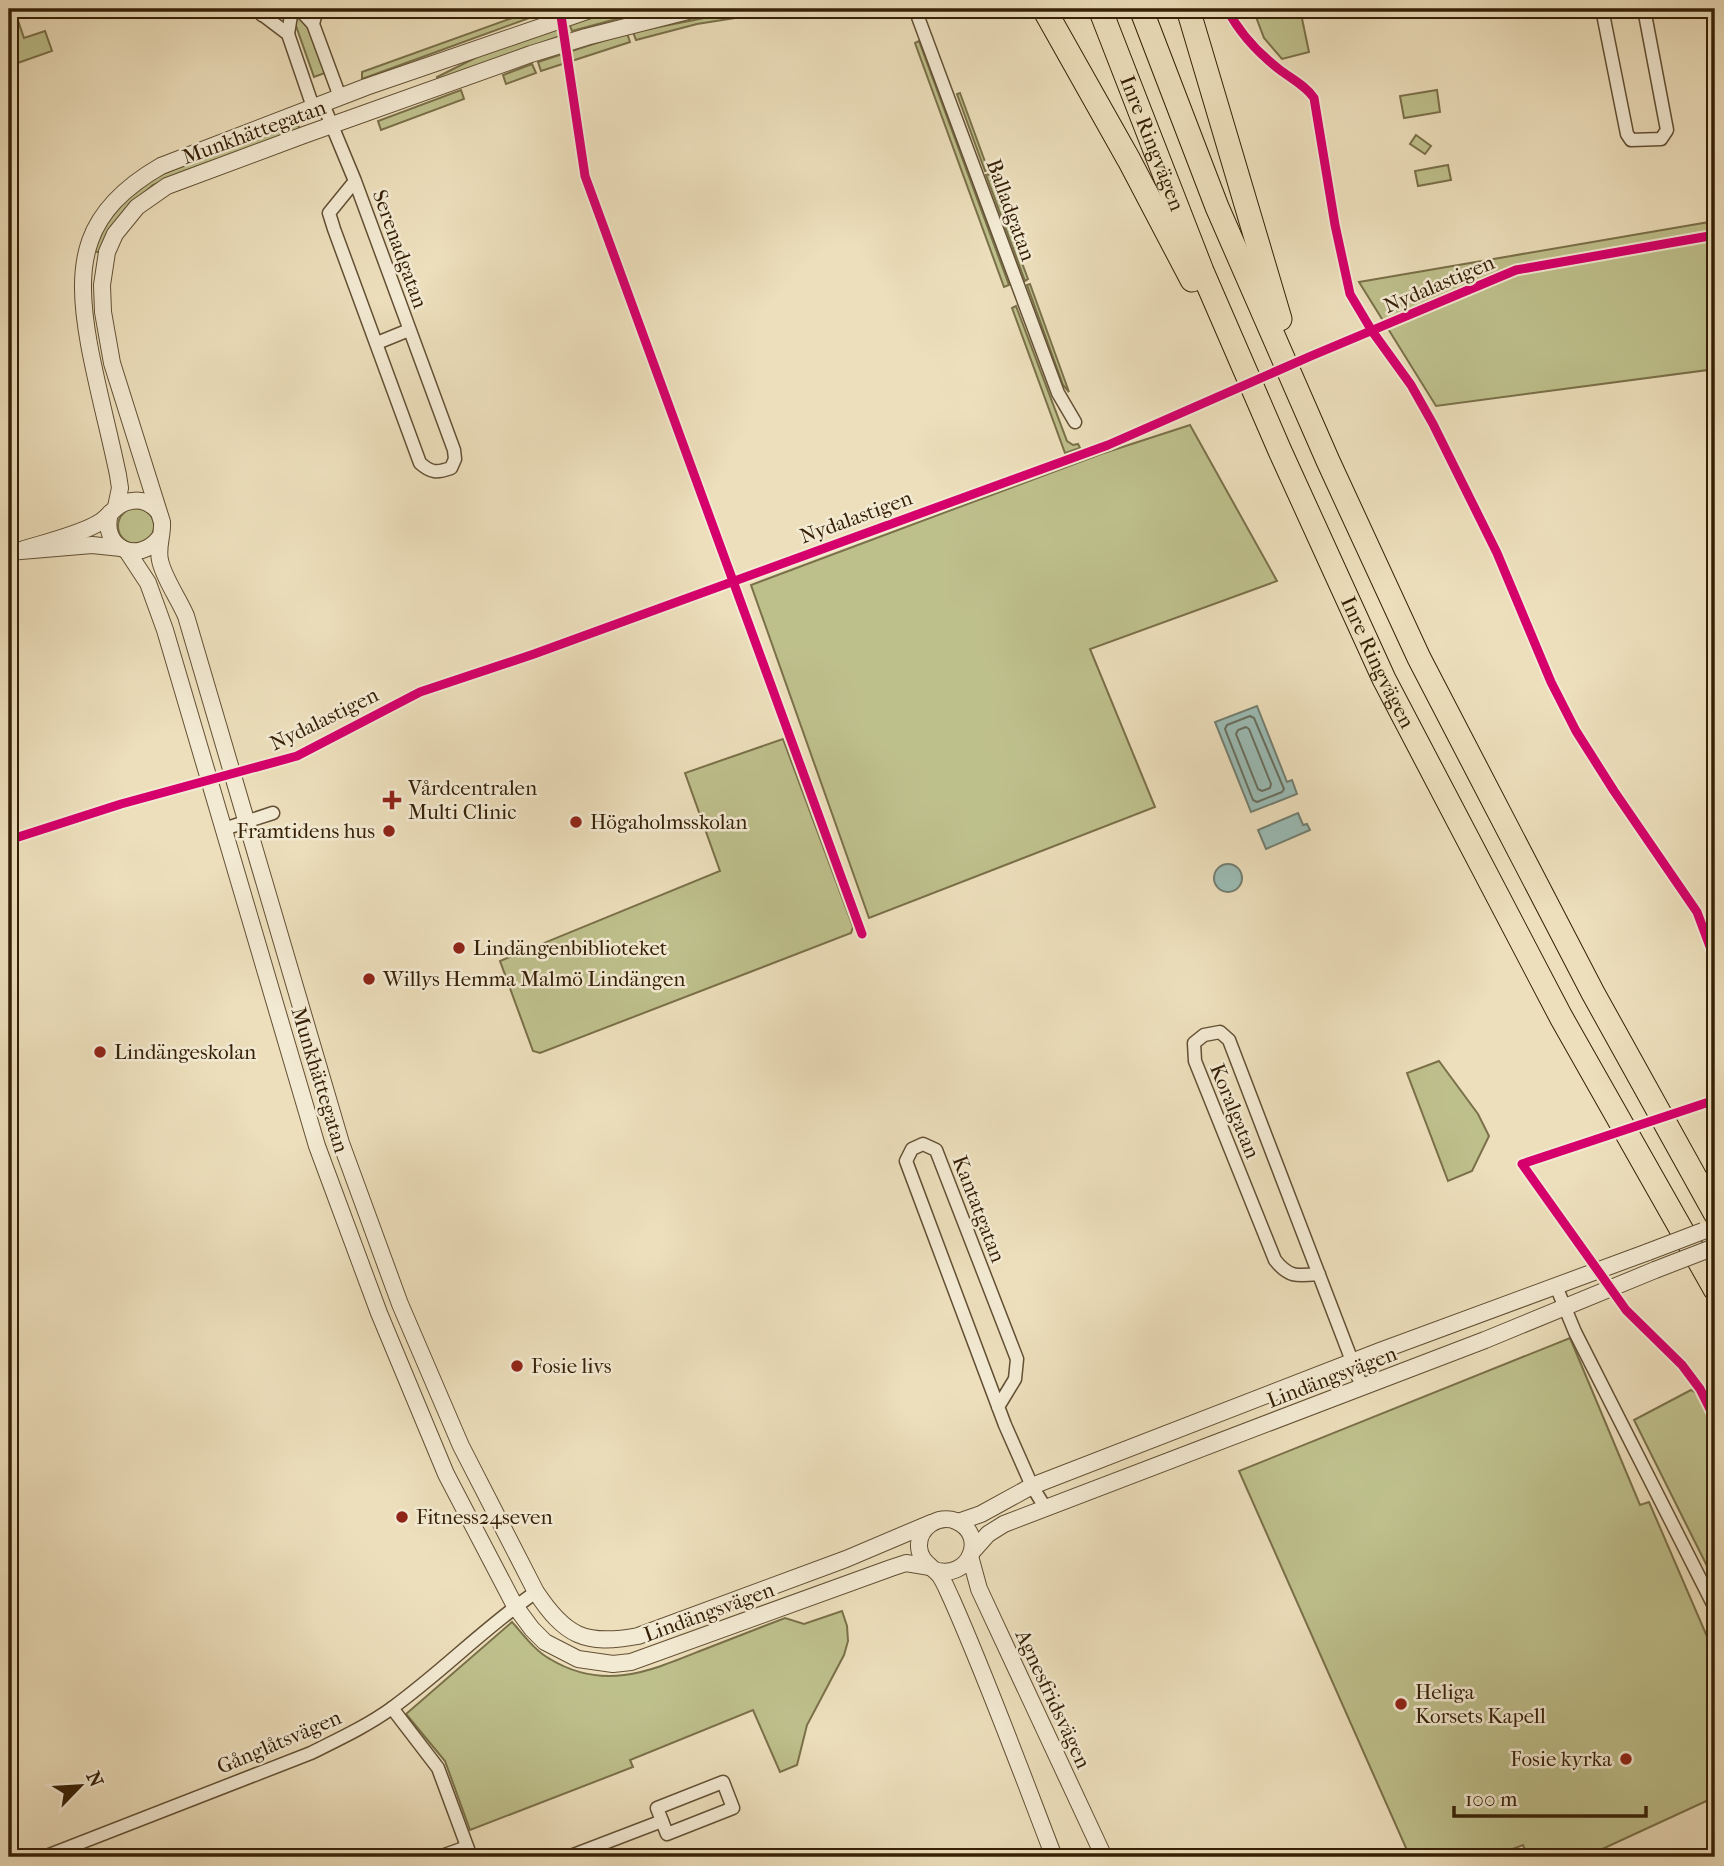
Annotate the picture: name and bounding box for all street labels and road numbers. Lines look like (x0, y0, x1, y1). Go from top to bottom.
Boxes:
street label: Inre Ringvägen (1115, 72, 1189, 214)
street label: Munkhättegatan (179, 95, 329, 169)
street label: Balladgatan (982, 156, 1040, 264)
street label: Serenadgatan (368, 187, 432, 311)
street label: Nydalastigen (1380, 250, 1498, 318)
street label: Nydalastigen (797, 486, 915, 548)
street label: Inre Ringvägen (1336, 593, 1419, 732)
street label: Nydalastigen (266, 682, 382, 756)
street label: Munkhättegatan (286, 1004, 354, 1156)
street label: Koralgatan (1205, 1060, 1265, 1162)
street label: Kantatgatan (948, 1152, 1010, 1266)
street label: Lindängsvägen (1264, 1341, 1400, 1413)
street label: Lindängsvägen (640, 1577, 778, 1647)
street label: Agnesfridsvägen (1010, 1625, 1096, 1772)
street label: Gånglåtsvägen (213, 1705, 345, 1779)

